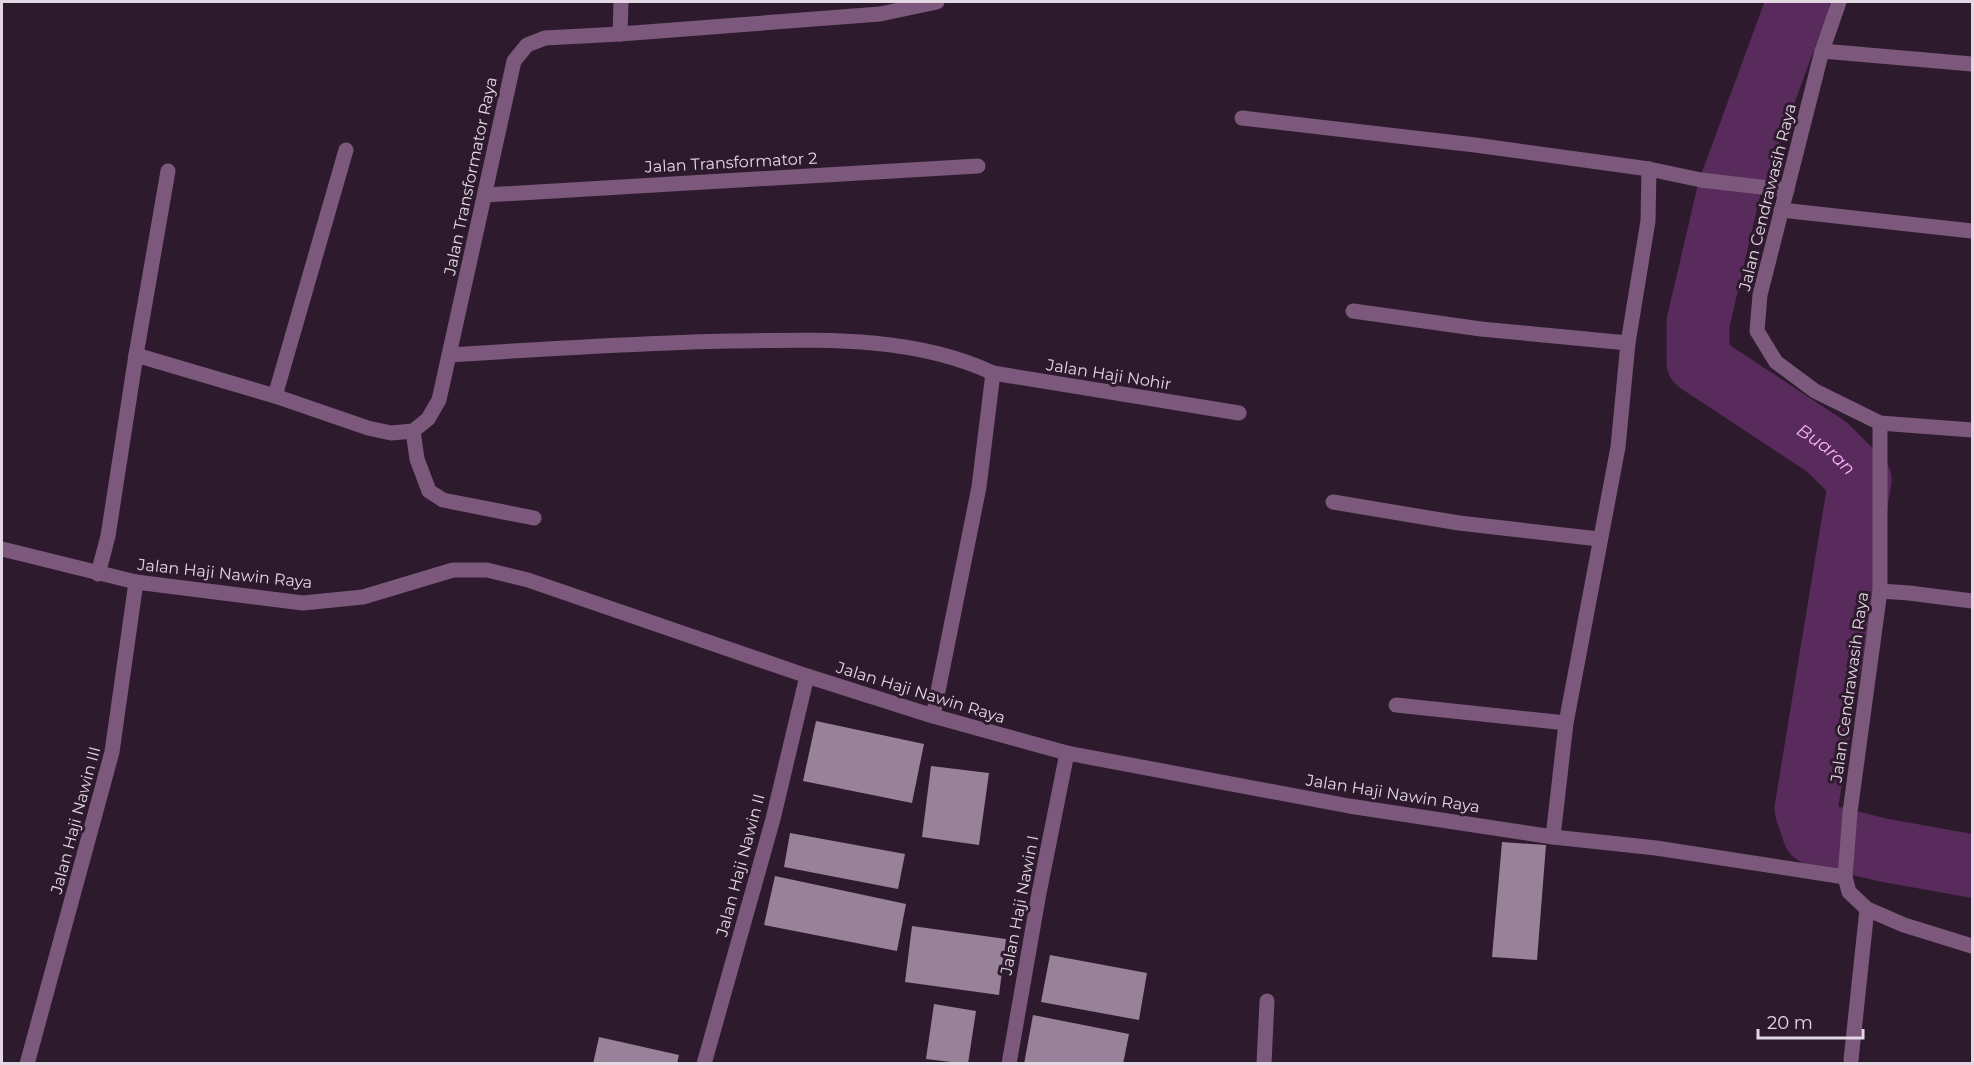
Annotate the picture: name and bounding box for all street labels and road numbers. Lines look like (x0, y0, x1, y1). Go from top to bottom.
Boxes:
street label: Jalan Transformator Raya (440, 75, 501, 278)
street label: Jalan Cendrawasih Raya (1735, 102, 1800, 294)
street label: Jalan Transformator 2 (643, 148, 818, 177)
street label: Jalan Haji Nohir (1044, 355, 1173, 394)
street label: Jalan Haji Nawin Raya (136, 555, 313, 592)
street label: Jalan Cendrawasih Raya (1827, 591, 1872, 785)
street label: Jalan Haji Nawin Raya (833, 657, 1008, 727)
street label: Jalan Haji Nawin III (46, 744, 104, 897)
street label: Jalan Haji Nawin Raya (1304, 770, 1481, 817)
street label: Jalan Haji Nawin II (712, 792, 769, 939)
street label: Jalan Haji Nawin I (996, 834, 1042, 978)

